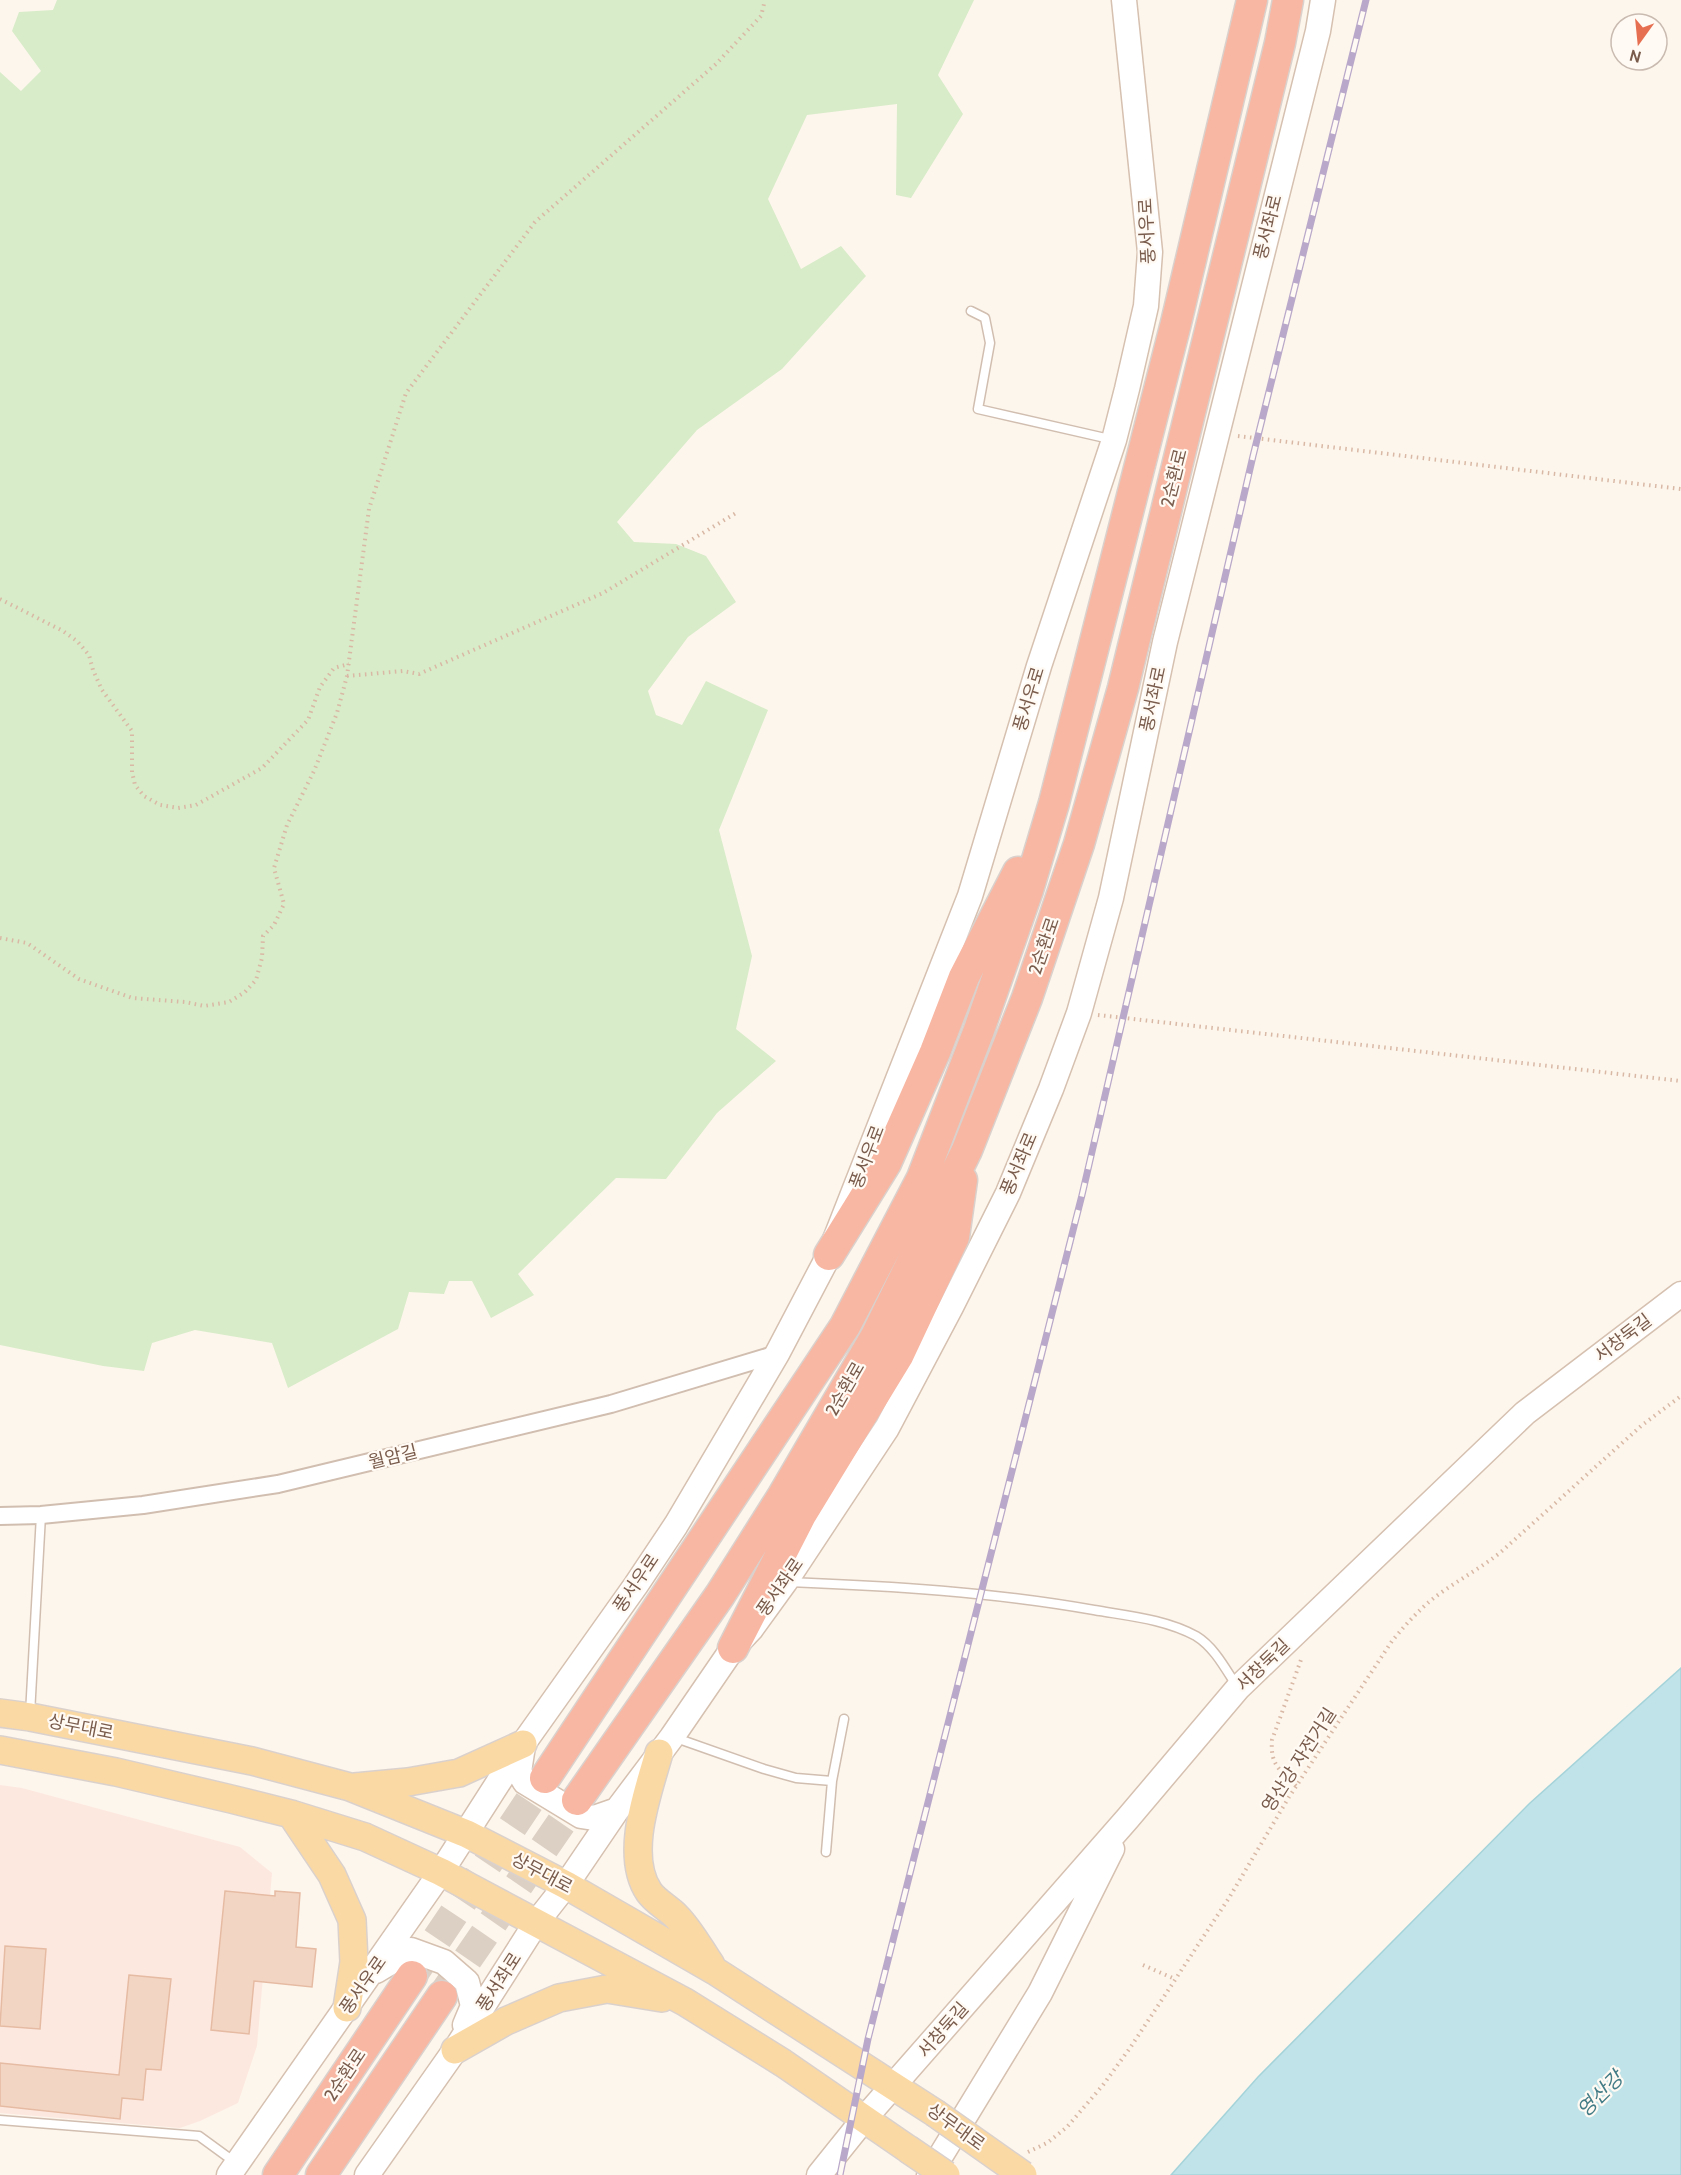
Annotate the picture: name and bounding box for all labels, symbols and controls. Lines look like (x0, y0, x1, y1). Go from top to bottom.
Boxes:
north arrow (1609, 12, 1669, 72)
text: N (1627, 45, 1643, 67)
street label: 풍서좌로 (1249, 192, 1287, 262)
street label: 풍서우로 (1134, 197, 1160, 265)
street label: 2순환로 (1156, 447, 1192, 509)
street label: 풍서우로 (1009, 664, 1049, 734)
street label: 풍서좌로 (1135, 664, 1171, 734)
street label: 2순환로 (1024, 914, 1064, 978)
street label: 풍서우로 (845, 1122, 889, 1192)
street label: 풍서좌로 (996, 1129, 1042, 1199)
street label: 서창둑길 (1590, 1309, 1656, 1367)
street label: 2순환로 (821, 1358, 869, 1420)
street label: 월암길 (366, 1440, 420, 1474)
street label: 풍서우로 (608, 1549, 664, 1617)
street label: 풍서좌로 (752, 1554, 808, 1620)
street label: 서창둑길 (1232, 1634, 1294, 1696)
street label: 영산강 자전거길 (1257, 1704, 1341, 1816)
street label: 상무대로 (46, 1710, 116, 1744)
street label: 상무대로 (508, 1848, 576, 1898)
street label: 풍서좌로 (472, 1948, 526, 2016)
street label: 풍서우로 (335, 1952, 391, 2018)
street label: 서창둑길 (913, 1998, 973, 2062)
street label: 2순환로 (319, 2044, 371, 2106)
water label: 영산강 (1572, 2064, 1630, 2122)
street label: 상무대로 (923, 2099, 989, 2155)

